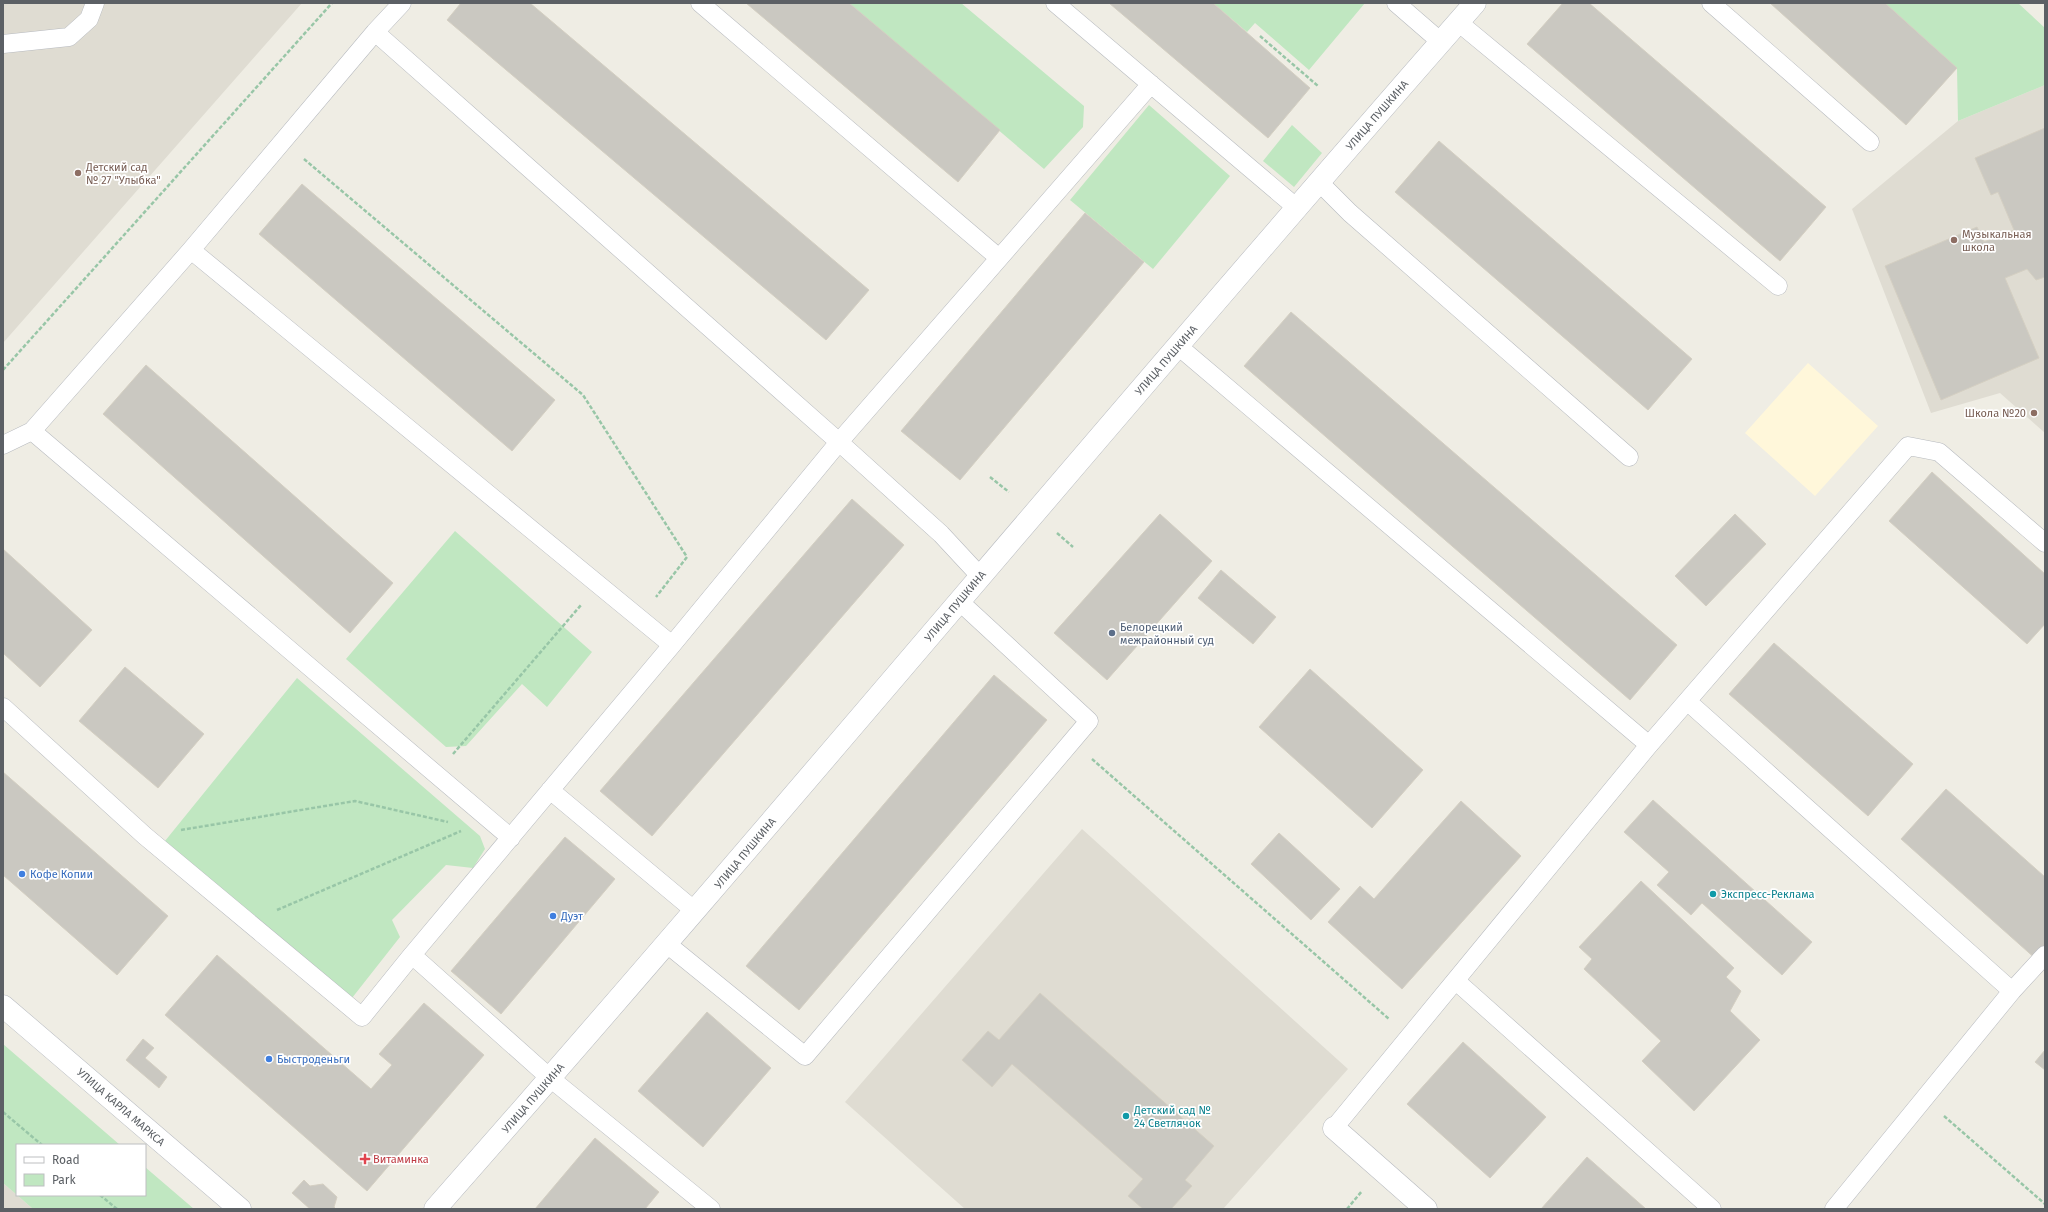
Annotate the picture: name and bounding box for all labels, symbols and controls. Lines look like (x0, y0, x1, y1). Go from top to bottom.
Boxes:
street label: УЛИЦА ПУШКИНА (1344, 77, 1412, 153)
place label: Детский сад № 27 "Улыбка" (85, 161, 161, 187)
marker: Детский сад № 27 "Улыбка" (73, 168, 83, 178)
place label: Музыкальная школа (1962, 228, 2032, 254)
marker: Музыкальная школа (1949, 235, 1959, 245)
street label: УЛИЦА ПУШКИНА (1133, 322, 1201, 398)
place label: Школа №20 (1965, 407, 2026, 420)
marker: Школа №20 (2029, 408, 2039, 418)
street label: УЛИЦА ПУШКИНА (922, 568, 989, 644)
place label: Белорецкий межрайонный суд (1120, 621, 1214, 647)
marker: Белорецкий межрайонный суд (1107, 628, 1117, 638)
street label: УЛИЦА ПУШКИНА (712, 815, 779, 891)
place label: Кофе Копии (30, 868, 93, 881)
marker: Кофе Копии (17, 869, 27, 879)
place label: Экспресс-Реклама (1721, 888, 1815, 901)
marker: Экспресс-Реклама (1708, 889, 1718, 899)
place label: Дуэт (560, 910, 583, 923)
marker: Дуэт (548, 911, 558, 921)
place label: Быстроденьги (277, 1053, 350, 1066)
marker: Быстроденьги (264, 1054, 274, 1064)
street label: УЛИЦА ПУШКИНА (500, 1060, 568, 1136)
street label: УЛИЦА КАРЛА МАРКСА (74, 1066, 168, 1149)
place label: Детский сад № 24 Светлячок (1133, 1104, 1211, 1130)
marker: Детский сад № 24 Светлячок (1121, 1111, 1131, 1121)
legend (16, 1144, 146, 1196)
text: Road (52, 1153, 80, 1167)
place label: Витаминка (373, 1153, 429, 1166)
marker: Витаминка (360, 1154, 370, 1164)
text: Park (52, 1173, 76, 1187)

